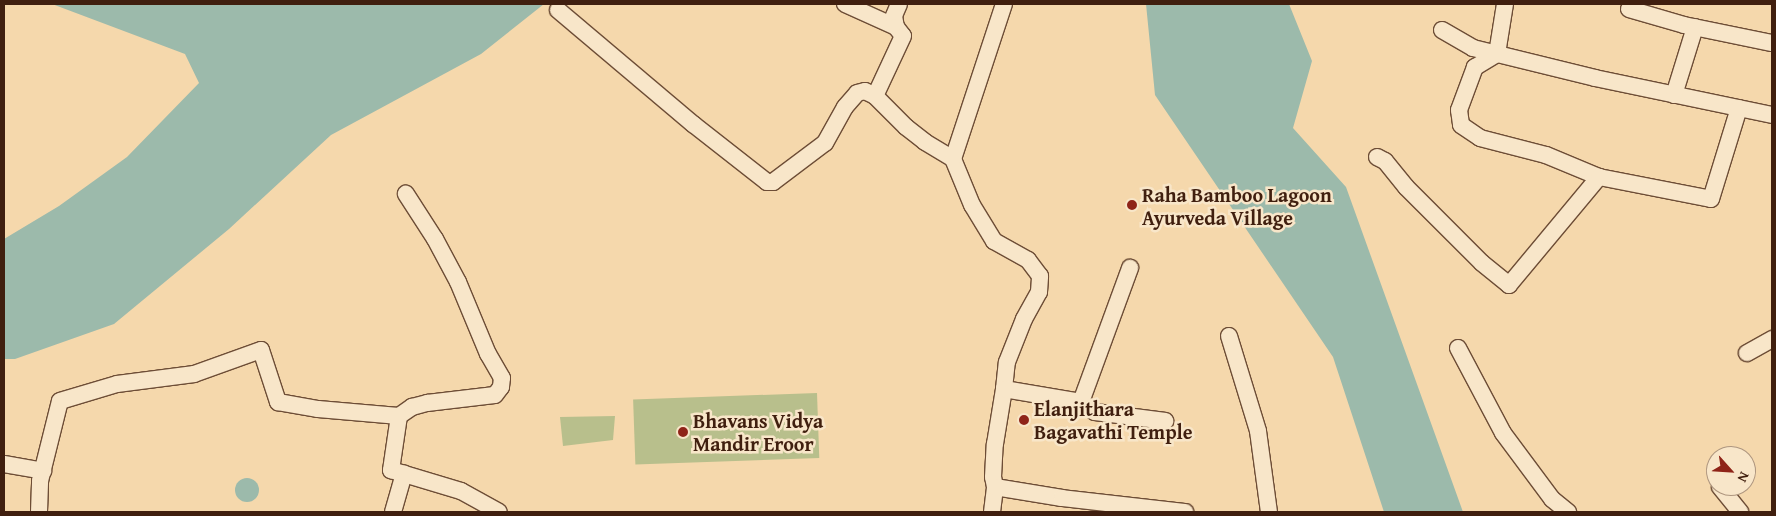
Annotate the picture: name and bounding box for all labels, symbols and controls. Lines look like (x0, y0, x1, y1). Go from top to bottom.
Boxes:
place label: Raha Bamboo Lagoon Ayurveda Village (1142, 182, 1332, 229)
marker: Raha Bamboo Lagoon Ayurveda Village (1126, 199, 1138, 211)
place label: Elanjithara Bagavathi Temple (1034, 396, 1193, 443)
place label: Bhavans Vidya Mandir Eroor (693, 409, 823, 456)
marker: Elanjithara Bagavathi Temple (1018, 414, 1030, 426)
marker: Bhavans Vidya Mandir Eroor (677, 426, 689, 438)
north arrow (1706, 446, 1756, 496)
text: N (1733, 469, 1755, 486)

